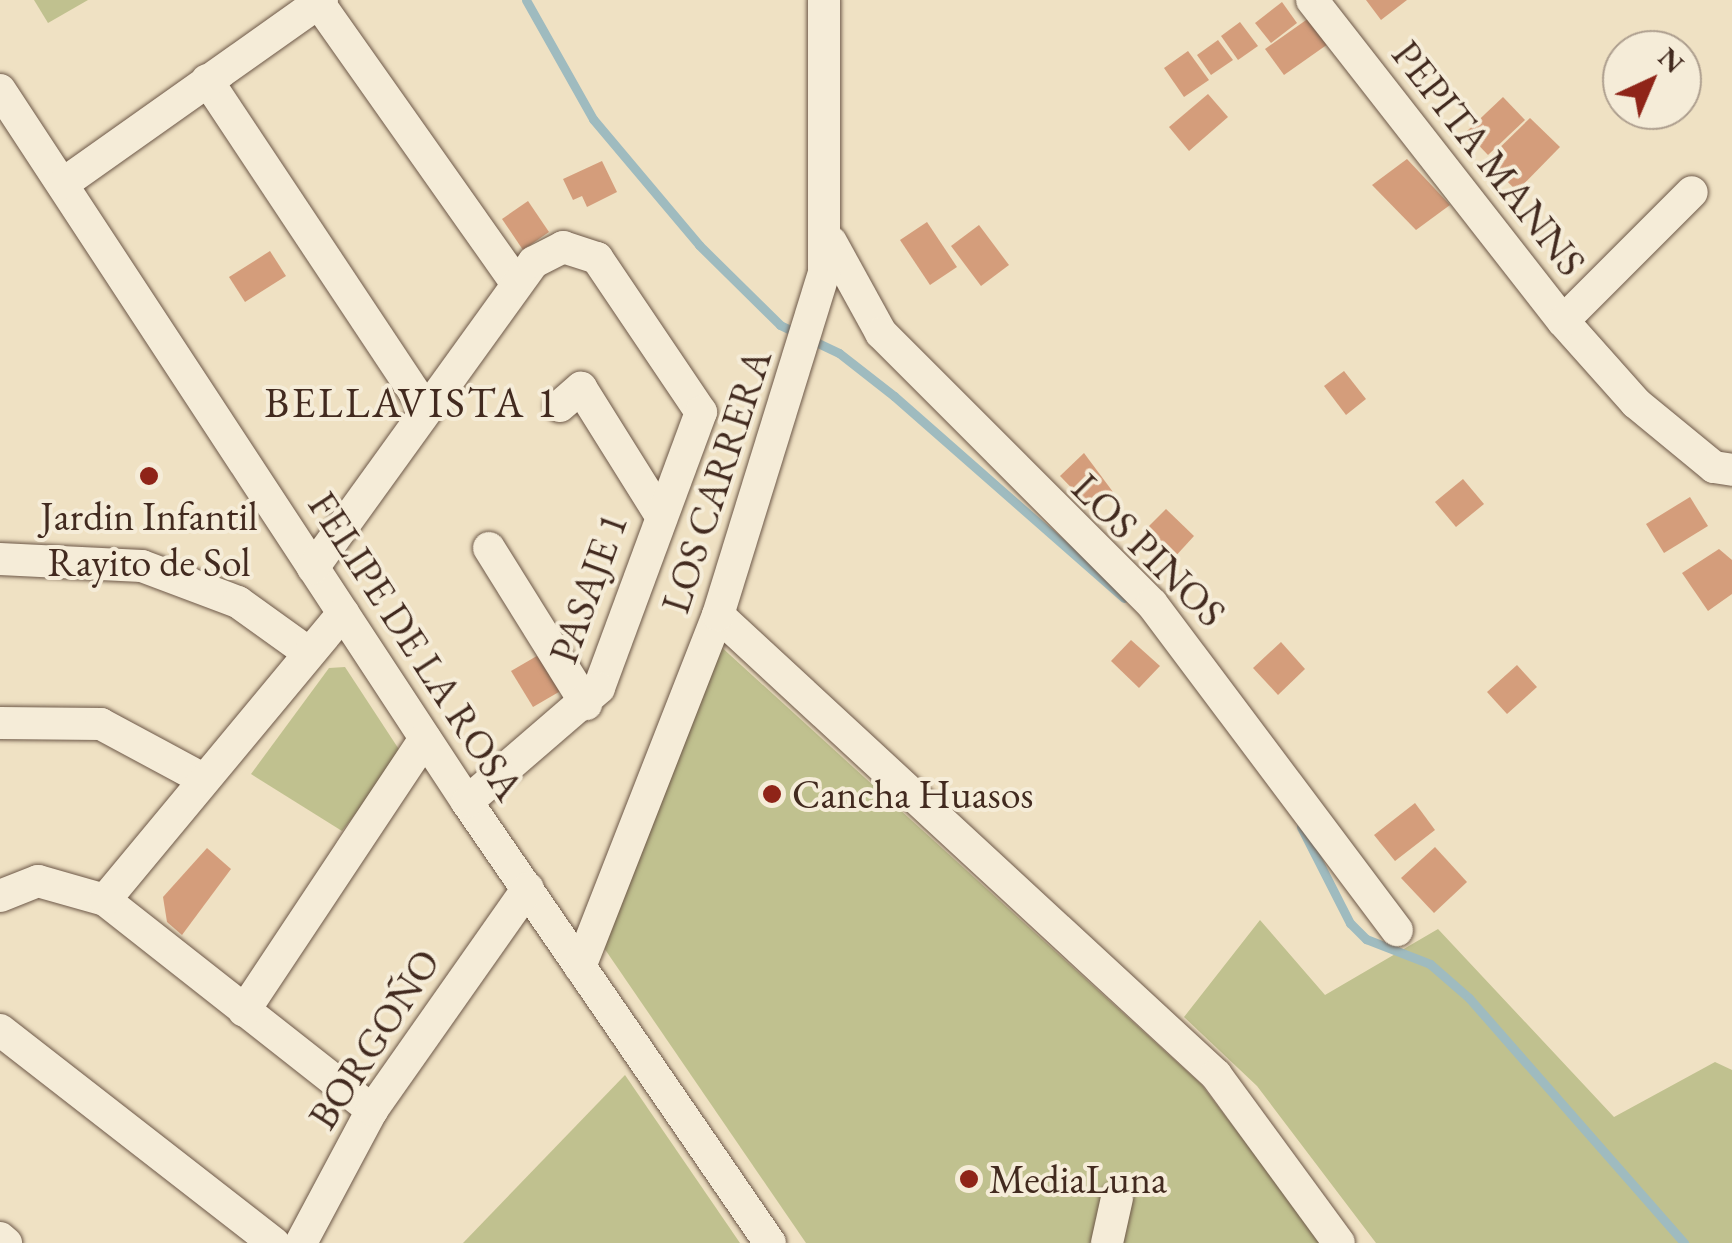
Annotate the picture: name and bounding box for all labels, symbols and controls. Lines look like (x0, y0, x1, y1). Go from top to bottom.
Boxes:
north arrow (1602, 30, 1702, 130)
street label: PEPITA MANNS (1382, 31, 1596, 285)
text: N (1651, 39, 1692, 81)
street label: LOS CARRERA (651, 343, 781, 619)
district label: BELLAVISTA 1 (265, 378, 559, 428)
street label: LOS PINOS (1062, 463, 1236, 637)
marker: Jardin Infantil Rayito de Sol (138, 465, 160, 487)
street label: FELIPE DE LA ROSA (298, 483, 534, 809)
place label: Jardin Infantil Rayito de Sol (40, 492, 258, 586)
street label: PASAJE 1 (539, 507, 637, 669)
place label: Cancha Huasos (792, 770, 1033, 818)
marker: Cancha Huasos (761, 783, 783, 805)
street label: BORGOÑO (298, 940, 450, 1138)
place label: MediaLuna (989, 1155, 1167, 1203)
marker: MediaLuna (958, 1168, 980, 1190)

